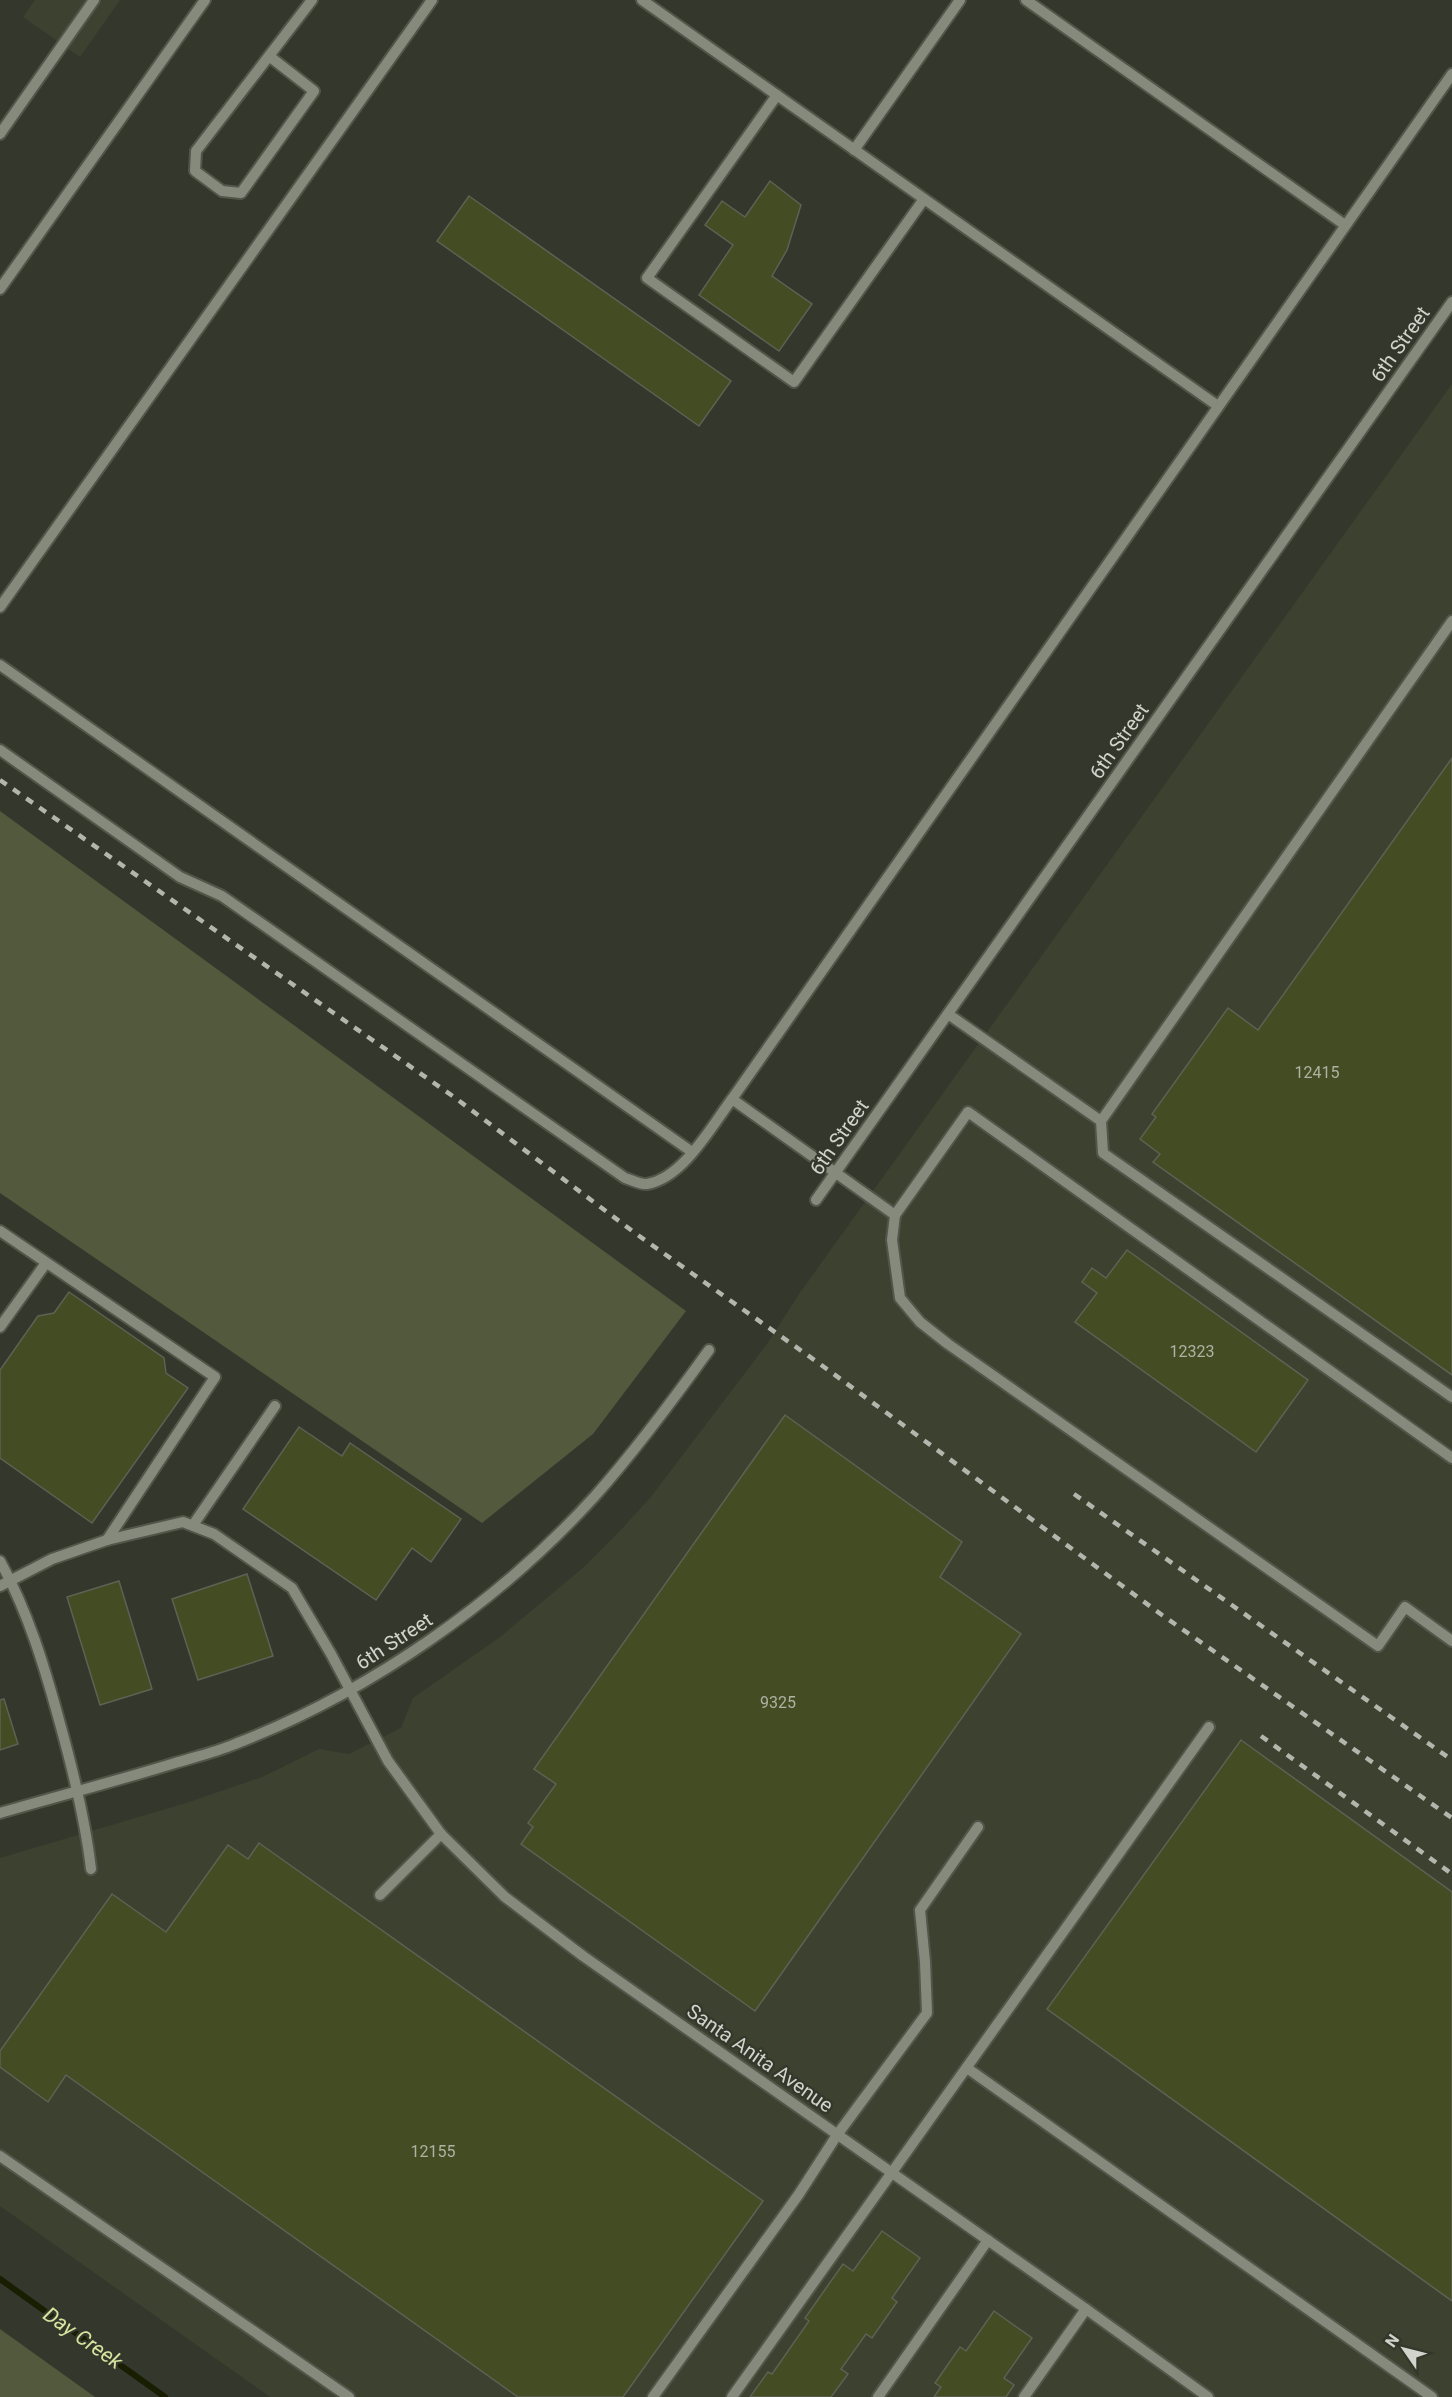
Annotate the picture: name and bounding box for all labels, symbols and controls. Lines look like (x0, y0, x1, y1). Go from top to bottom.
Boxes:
street label: 6th Street (1365, 302, 1435, 386)
street label: 6th Street (1084, 699, 1154, 783)
house number: 12415 (1295, 1063, 1339, 1082)
street label: 6th Street (804, 1095, 874, 1179)
house number: 12323 (1170, 1342, 1214, 1361)
street label: 6th Street (351, 1607, 437, 1675)
house number: 9325 (760, 1693, 796, 1712)
street label: Santa Anita Avenue (682, 1999, 838, 2117)
house number: 12155 (411, 2142, 455, 2161)
water label: Day Creek (39, 2302, 128, 2374)
north arrow (1374, 2319, 1434, 2379)
text: N (1381, 2331, 1403, 2351)

